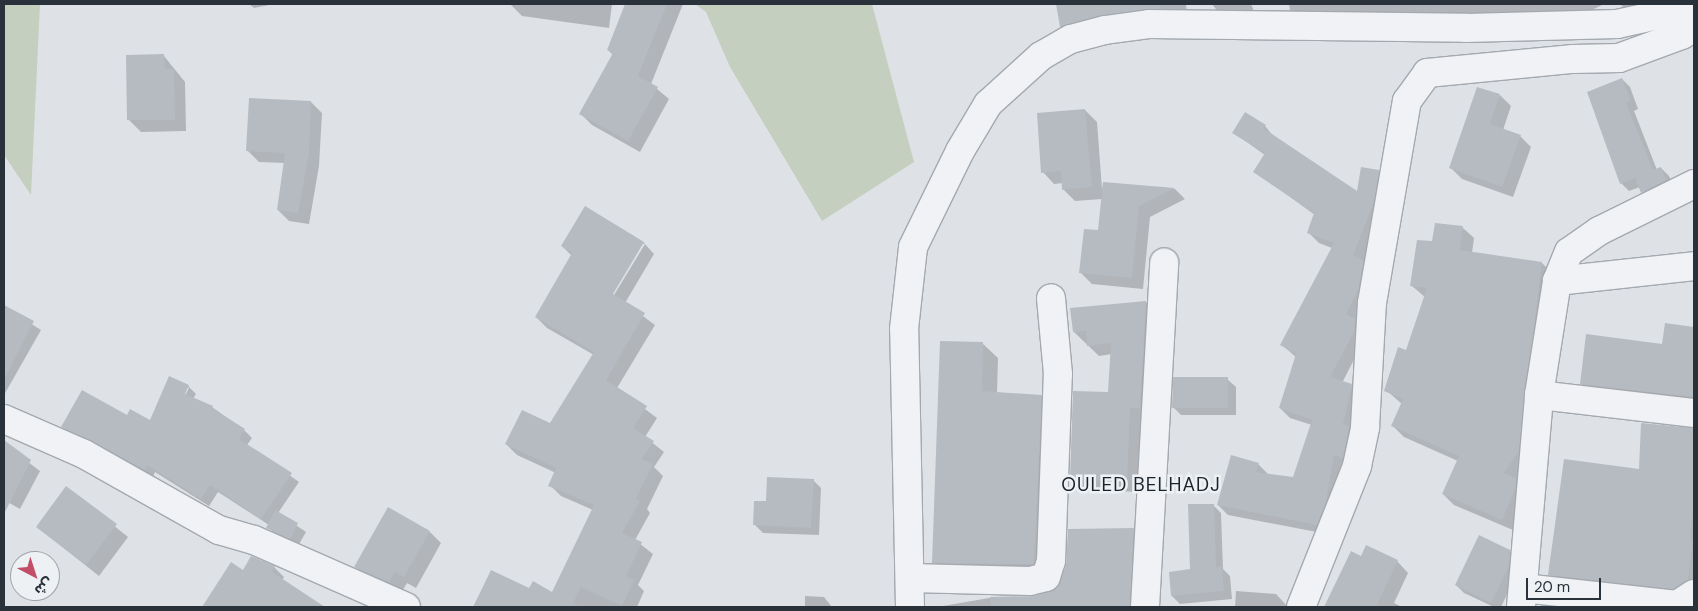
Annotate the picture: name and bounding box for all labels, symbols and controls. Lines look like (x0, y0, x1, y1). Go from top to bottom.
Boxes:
district label: OULED BELHADJ (1060, 474, 1222, 496)
north arrow (10, 551, 60, 601)
scale bar (1528, 568, 1603, 600)
text: ش (31, 574, 57, 600)
text: 20 m (1534, 577, 1570, 597)

